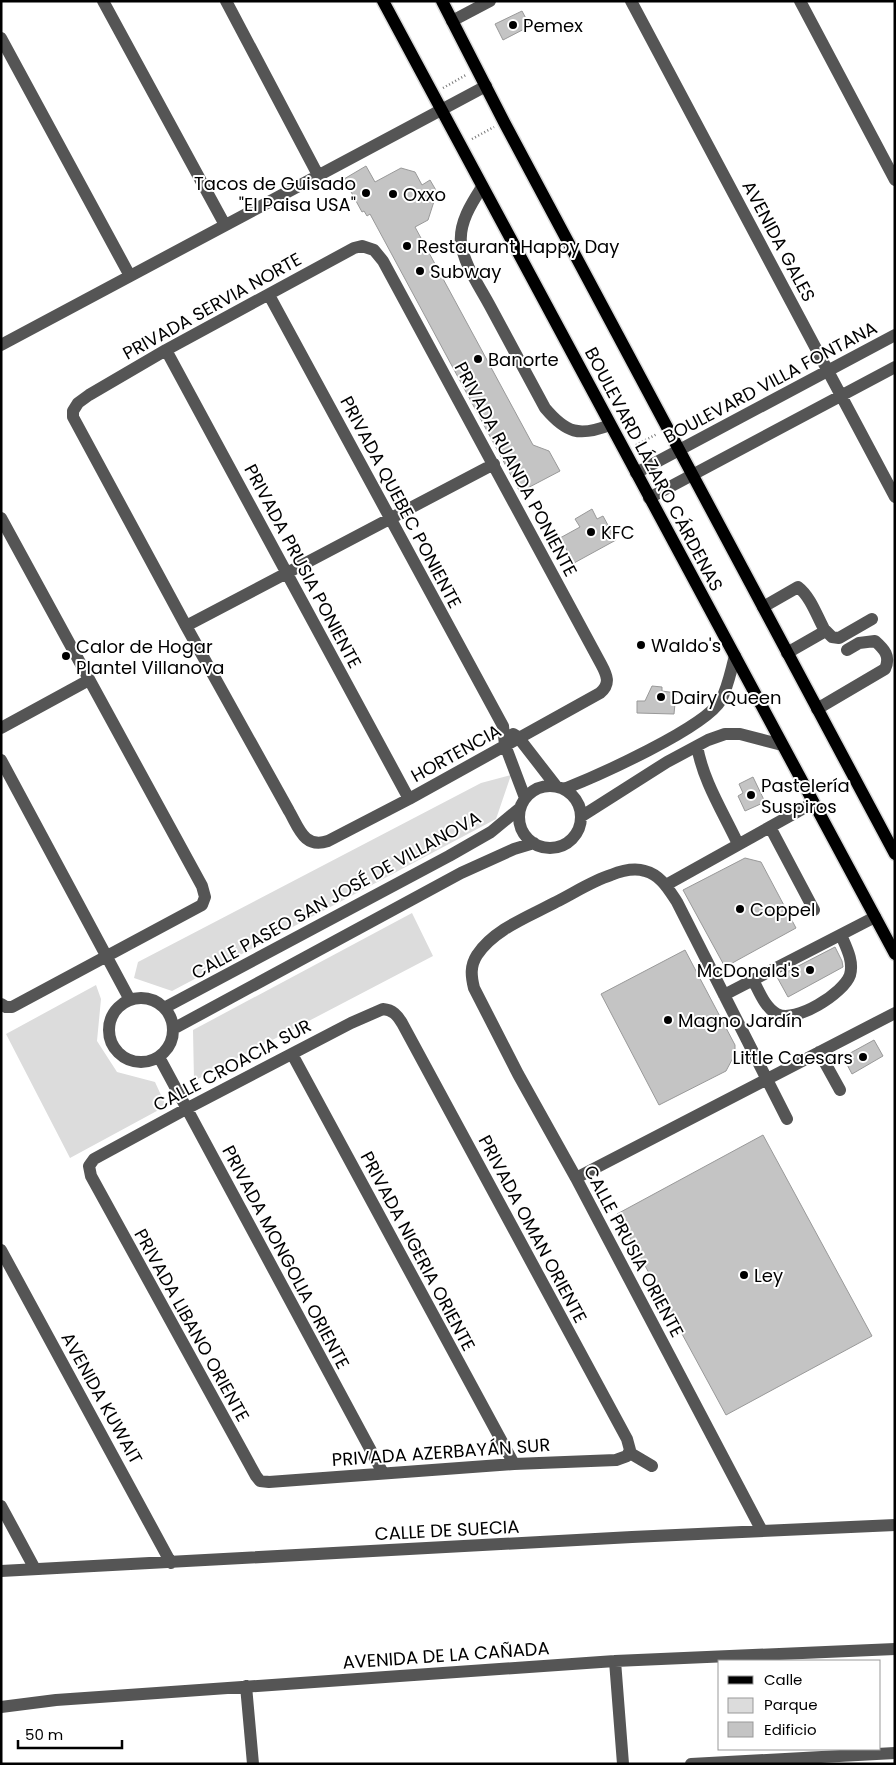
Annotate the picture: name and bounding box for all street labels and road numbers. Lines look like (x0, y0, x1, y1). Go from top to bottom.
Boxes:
street label: AVENIDA GALES (737, 176, 821, 306)
street label: PRIVADA SERVIA NORTE (118, 246, 306, 366)
street label: BOULEVARD VILLA FONTANA (659, 315, 881, 449)
street label: BOULEVARD LÁZARO CÁRDENAS (579, 343, 729, 595)
street label: PRIVADA RUANDA PONIENTE (449, 357, 583, 581)
street label: PRIVADA QUEBEC PONIENTE (334, 392, 468, 612)
street label: PRIVADA PRUSIA PONIENTE (239, 460, 367, 672)
street label: HORTENCIA (406, 718, 506, 788)
street label: CALLE PASEO SAN JOSÉ DE VILLANOVA (187, 805, 485, 985)
street label: CALLE CROACIA SUR (149, 1013, 315, 1117)
street label: PRIVADA OMAN ORIENTE (473, 1131, 593, 1327)
street label: PRIVADA MONGOLIA ORIENTE (216, 1141, 356, 1373)
street label: PRIVADA NIGERIA ORIENTE (355, 1147, 481, 1355)
street label: CALLE PRUSIA ORIENTE (578, 1161, 690, 1341)
street label: PRIVADA LIBANO ORIENTE (128, 1224, 256, 1426)
street label: AVENIDA KUWAIT (55, 1328, 149, 1469)
street label: PRIVADA AZERBAYÁN SUR (331, 1432, 551, 1472)
street label: CALLE DE SUECIA (374, 1514, 520, 1546)
street label: AVENIDA DE LA CAÑADA (342, 1635, 550, 1675)

